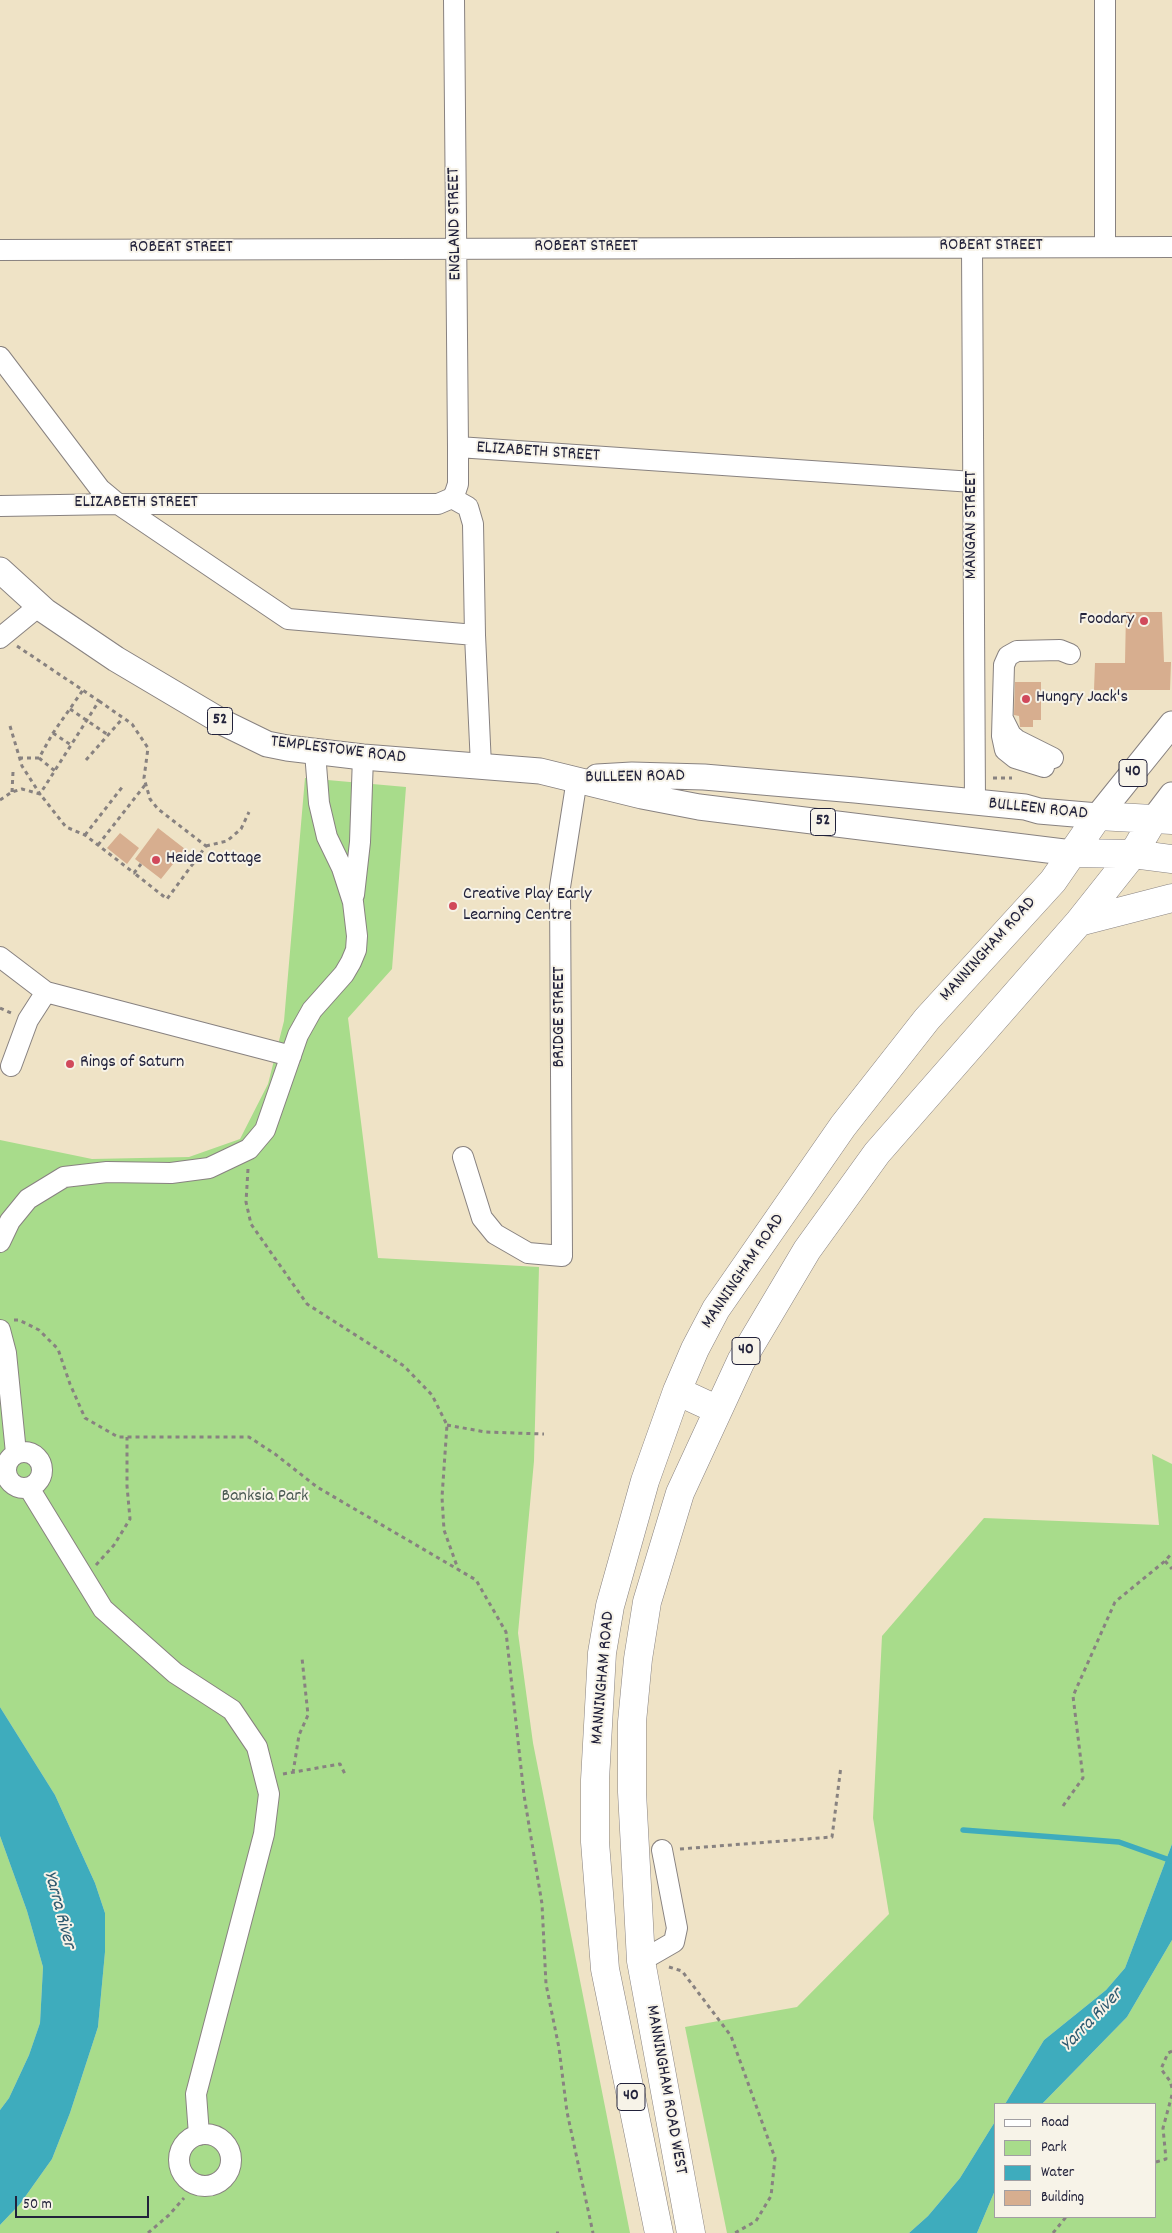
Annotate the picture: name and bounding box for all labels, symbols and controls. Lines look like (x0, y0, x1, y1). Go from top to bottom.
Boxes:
street label: ENGLAND STREET (444, 167, 468, 281)
street label: ROBERT STREET (939, 236, 1043, 258)
street label: ROBERT STREET (534, 237, 638, 259)
street label: ROBERT STREET (129, 238, 233, 260)
street label: ELIZABETH STREET (476, 438, 600, 468)
street label: MANGAN STREET (962, 471, 984, 579)
street label: ELIZABETH STREET (74, 493, 198, 515)
place label: Foodary (1079, 610, 1134, 632)
marker: Foodary (1138, 615, 1150, 627)
place label: Hungry Jack's (1036, 688, 1128, 710)
marker: Hungry Jack's (1020, 693, 1032, 705)
road number: 52 (208, 708, 232, 734)
street label: TEMPLESTOWE ROAD (269, 732, 407, 770)
road number: 40 (1119, 760, 1147, 786)
street label: BULLEEN ROAD (585, 766, 685, 790)
street label: BULLEEN ROAD (987, 794, 1089, 826)
road number: 52 (810, 809, 836, 836)
place label: Heide Cottage (166, 849, 261, 871)
marker: Heide Cottage (150, 854, 162, 866)
place label: Creative Play Early Learning Centre (463, 885, 592, 928)
street label: MANNINGHAM ROAD (936, 893, 1042, 1007)
marker: Creative Play Early Learning Centre (447, 900, 459, 912)
street label: BRIDGE STREET (550, 967, 572, 1067)
place label: Rings of Saturn (80, 1053, 184, 1075)
marker: Rings of Saturn (64, 1058, 76, 1070)
street label: MANNINGHAM ROAD (698, 1211, 790, 1333)
road number: 40 (732, 1338, 760, 1364)
park label: Banksia Park (222, 1487, 308, 1509)
street label: MANNINGHAM ROAD (587, 1610, 621, 1746)
water label: Yarra River (37, 1869, 79, 1951)
water label: Yarra River (1057, 1985, 1129, 2057)
street label: MANNINGHAM ROAD WEST (639, 2004, 691, 2176)
road number: 40 (617, 2084, 645, 2110)
legend (994, 2103, 1157, 2218)
text: Road (1041, 2112, 1069, 2134)
text: Park (1041, 2137, 1067, 2159)
text: Water (1041, 2162, 1074, 2184)
scale bar (18, 2186, 151, 2218)
text: Building (1041, 2187, 1084, 2209)
text: 50 m (23, 2194, 52, 2216)

